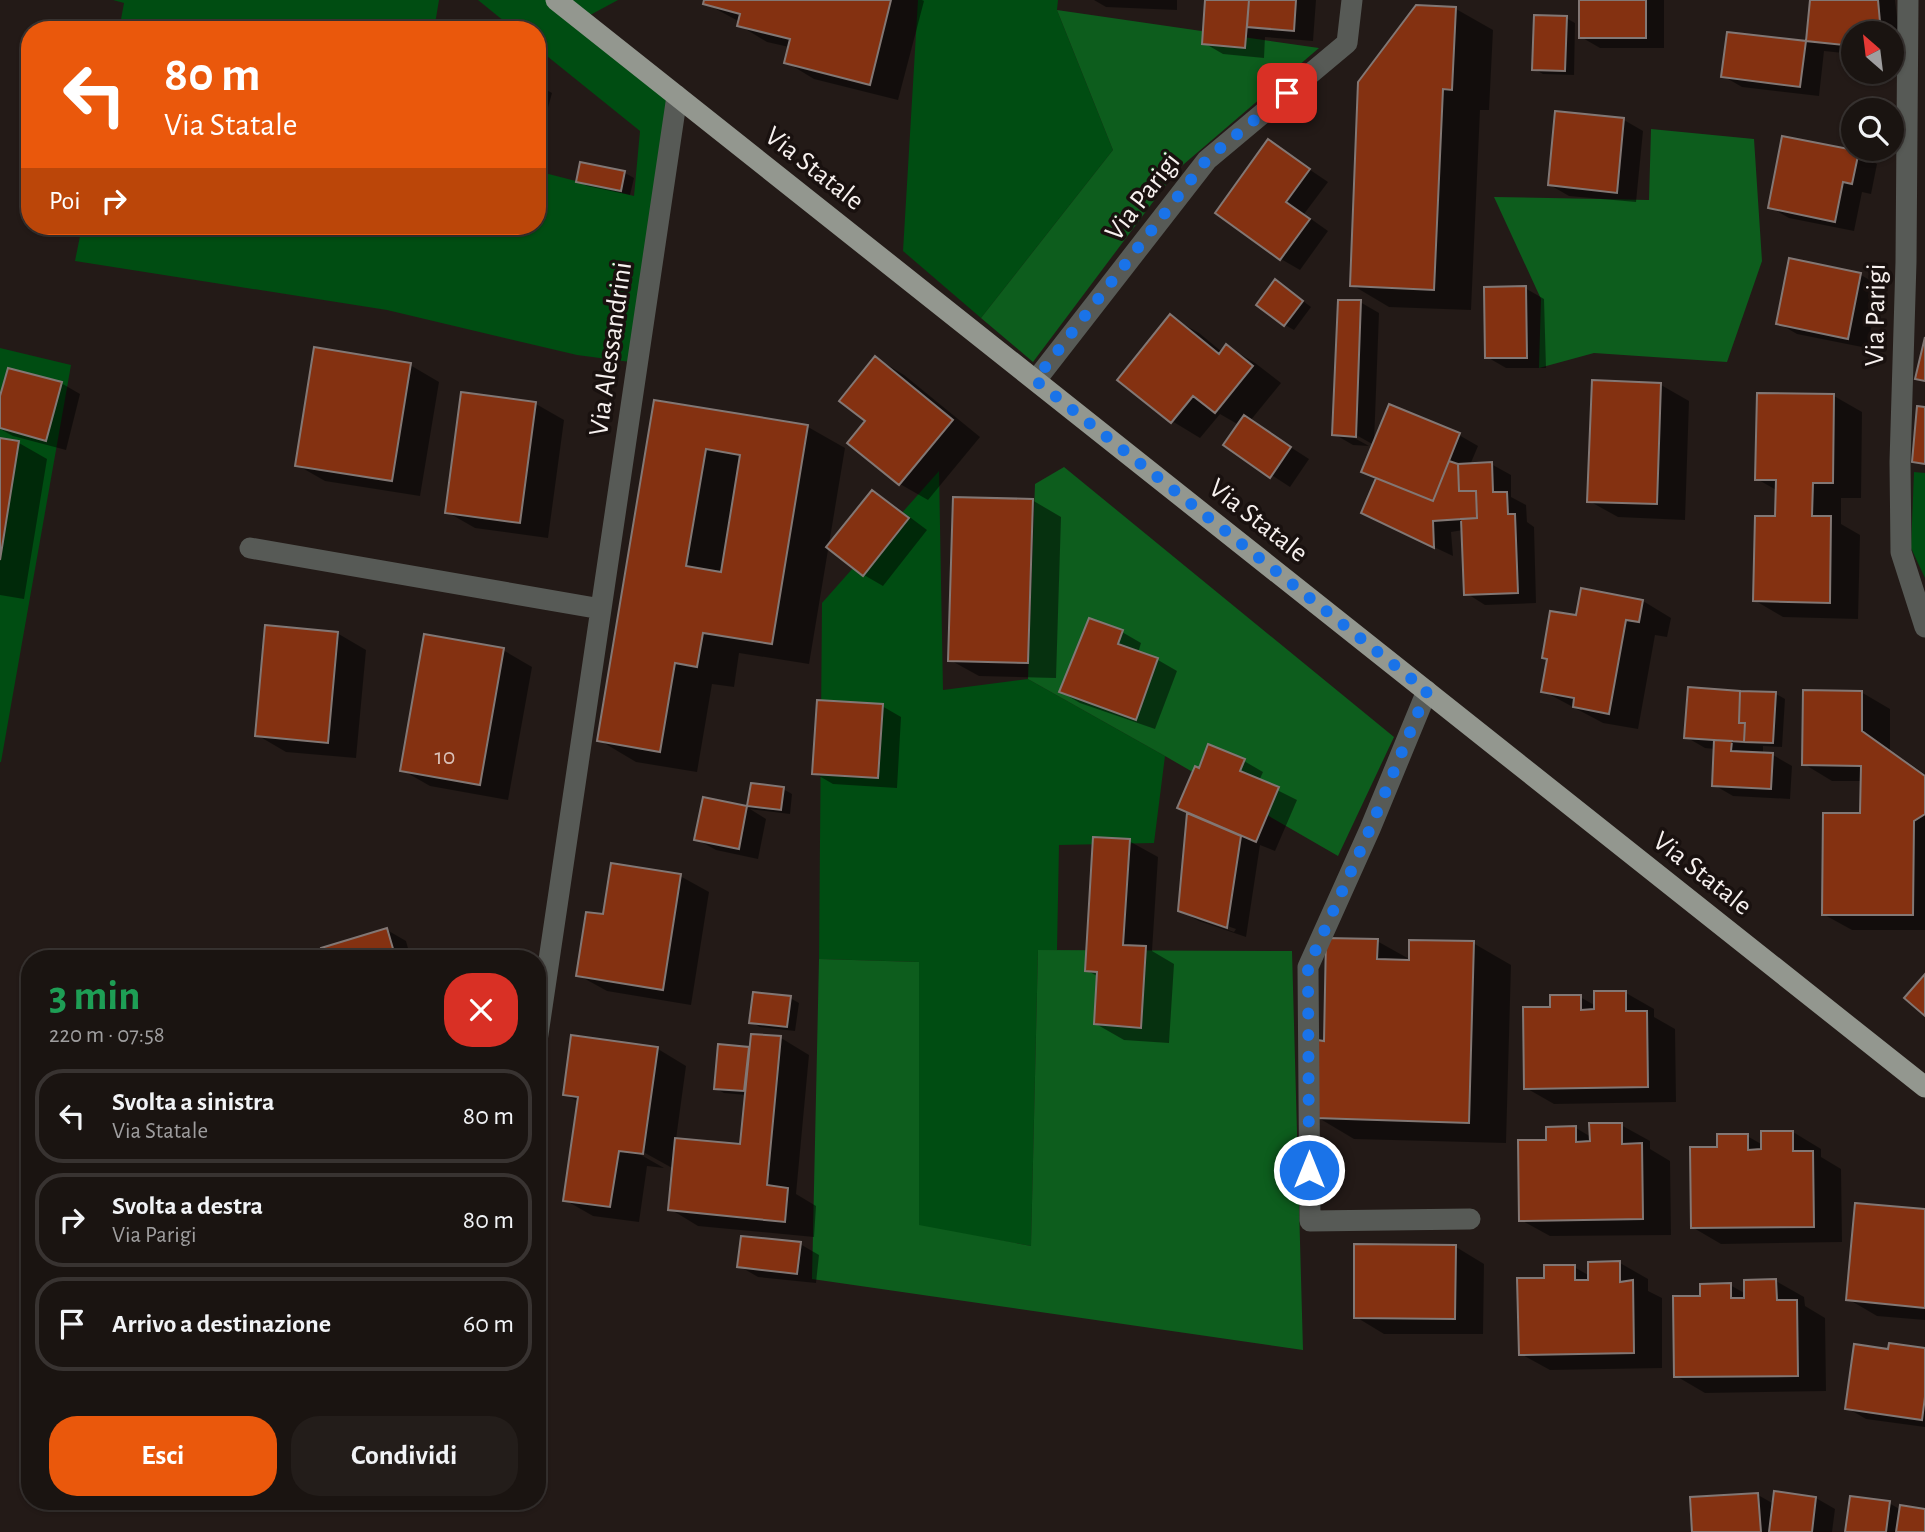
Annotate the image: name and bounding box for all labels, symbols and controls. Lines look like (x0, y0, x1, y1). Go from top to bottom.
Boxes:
north arrow (1841, 21, 1904, 84)
map controls (1841, 21, 1904, 161)
icon: left (49, 49, 140, 140)
text: 80 m (164, 51, 261, 100)
pin (1257, 63, 1317, 123)
icon: arrive (1268, 74, 1306, 112)
button: search (1841, 98, 1904, 161)
text: Via Statale (164, 109, 298, 141)
street label: Via Statale (759, 122, 869, 216)
street label: Via Parigi (1100, 148, 1186, 246)
icon: right (95, 182, 133, 220)
text: Poi (49, 188, 81, 214)
street label: Via Alessandrini (585, 260, 637, 438)
street label: Via Parigi (1861, 263, 1891, 367)
street label: Via Statale (1203, 474, 1313, 568)
house number: 10 (435, 745, 455, 769)
street label: Via Statale (1647, 827, 1757, 921)
button: close (444, 973, 518, 1047)
text: 3 min (49, 975, 141, 1017)
text: 220 m · 07:58 (49, 1024, 165, 1047)
text: Svolta a sinistra (112, 1089, 274, 1115)
icon: left (53, 1097, 91, 1135)
text: 80 m (463, 1103, 514, 1129)
text: Via Statale (112, 1120, 208, 1143)
position arrow (1272, 1133, 1346, 1207)
text: Svolta a destra (112, 1193, 263, 1219)
icon: right (53, 1201, 91, 1239)
text: 80 m (463, 1207, 514, 1233)
text: Via Parigi (112, 1224, 196, 1247)
icon: arrive (53, 1305, 91, 1343)
text: Arrivo a destinazione (112, 1311, 331, 1337)
text: 60 m (463, 1311, 514, 1337)
button: Esci (49, 1416, 277, 1496)
button: Condividi (291, 1416, 518, 1496)

